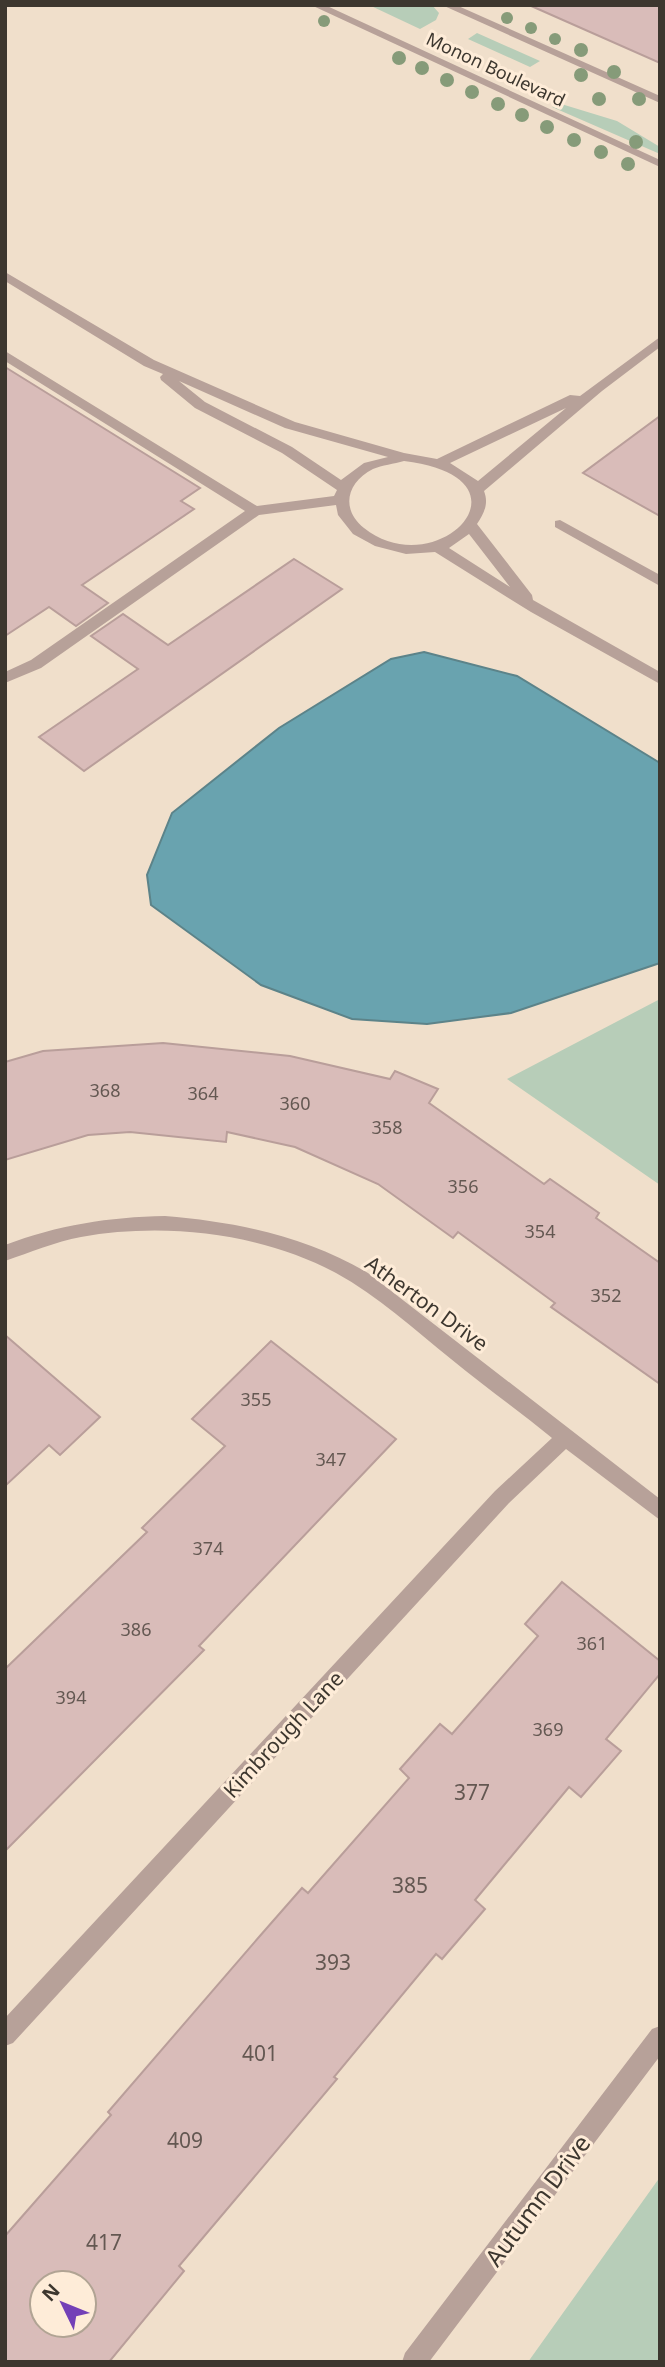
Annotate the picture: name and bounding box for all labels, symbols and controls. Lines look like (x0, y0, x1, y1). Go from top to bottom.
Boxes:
street label: Monon Boulevard (423, 26, 569, 112)
house number: 368 (90, 1078, 120, 1102)
house number: 364 (188, 1081, 218, 1105)
house number: 360 (280, 1091, 310, 1115)
house number: 358 (372, 1115, 402, 1139)
house number: 356 (448, 1174, 478, 1198)
house number: 354 (525, 1219, 555, 1243)
street label: Atherton Drive (360, 1249, 494, 1357)
house number: 352 (591, 1283, 621, 1307)
house number: 355 (241, 1387, 271, 1411)
house number: 347 (316, 1447, 346, 1471)
house number: 374 (193, 1536, 223, 1560)
house number: 386 (121, 1617, 151, 1641)
house number: 361 (577, 1631, 607, 1655)
street label: Kimbrough Lane (217, 1665, 349, 1803)
house number: 394 (56, 1685, 86, 1709)
house number: 369 (533, 1717, 563, 1741)
house number: 377 (454, 1778, 490, 1806)
house number: 385 (392, 1871, 428, 1899)
house number: 393 (315, 1948, 351, 1976)
house number: 401 (242, 2039, 278, 2067)
house number: 409 (167, 2126, 203, 2154)
street label: Autumn Drive (477, 2128, 597, 2272)
house number: 417 (86, 2228, 122, 2256)
north arrow (28, 2269, 98, 2339)
text: N (36, 2278, 65, 2307)

